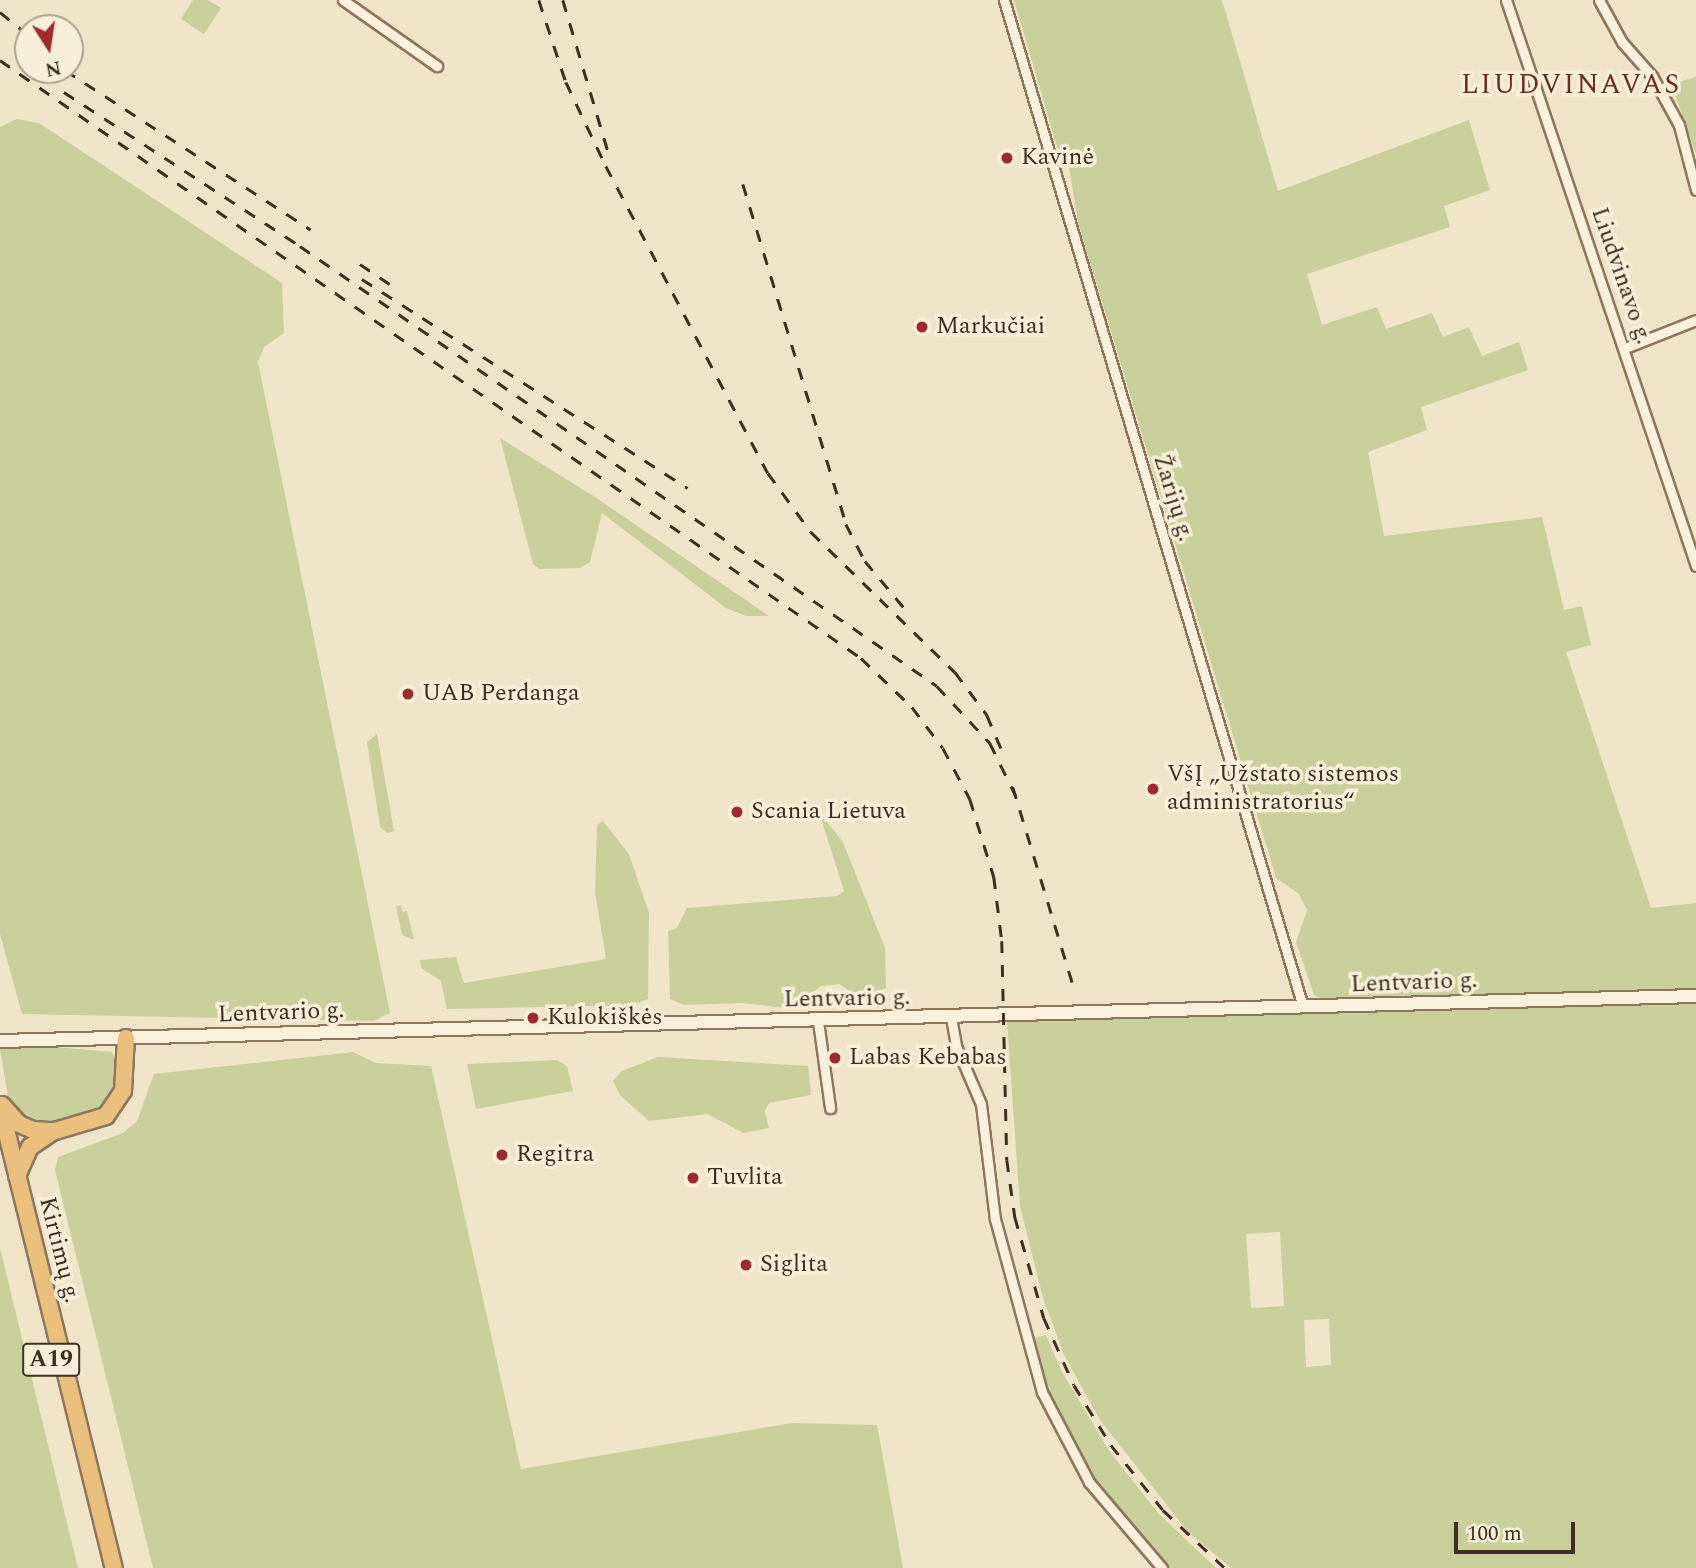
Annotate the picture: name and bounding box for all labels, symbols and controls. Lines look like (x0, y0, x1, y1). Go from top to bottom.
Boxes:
north arrow (14, 14, 84, 84)
text: N (42, 52, 64, 84)
district label: LIUDVINAVAS (1462, 68, 1680, 102)
place label: Kavinė (1021, 144, 1094, 172)
marker: Kavinė (999, 150, 1015, 166)
street label: Liudvinavo g. (1584, 204, 1658, 348)
place label: Markučiai (936, 313, 1045, 341)
marker: Markučiai (914, 319, 930, 335)
street label: Žarijų g. (1146, 451, 1200, 545)
place label: UAB Perdanga (422, 680, 580, 708)
marker: UAB Perdanga (400, 686, 416, 702)
place label: VšĮ „Užstato sistemos administratorius“ (1167, 761, 1399, 817)
marker: VšĮ „Užstato sistemos administratorius“ (1145, 781, 1161, 797)
place label: Scania Lietuva (751, 798, 906, 826)
marker: Scania Lietuva (729, 804, 745, 820)
street label: Lentvario g. (1350, 966, 1478, 1000)
street label: Lentvario g. (783, 983, 911, 1015)
street label: Lentvario g. (217, 996, 345, 1030)
place label: Kulokiškės (547, 1004, 663, 1032)
marker: Kulokiškės (525, 1010, 541, 1026)
place label: Labas Kebabas (849, 1044, 1007, 1072)
marker: Labas Kebabas (827, 1050, 843, 1066)
place label: Regitra (516, 1141, 594, 1169)
marker: Regitra (494, 1147, 510, 1163)
place label: Tuvlita (707, 1164, 783, 1192)
marker: Tuvlita (685, 1170, 701, 1186)
street label: Kirtimų g. (32, 1194, 86, 1306)
place label: Siglita (760, 1251, 828, 1279)
marker: Siglita (738, 1257, 754, 1273)
road number: A19 (21, 1340, 81, 1380)
scale bar (1458, 1508, 1579, 1552)
text: 100 m (1467, 1518, 1522, 1550)

